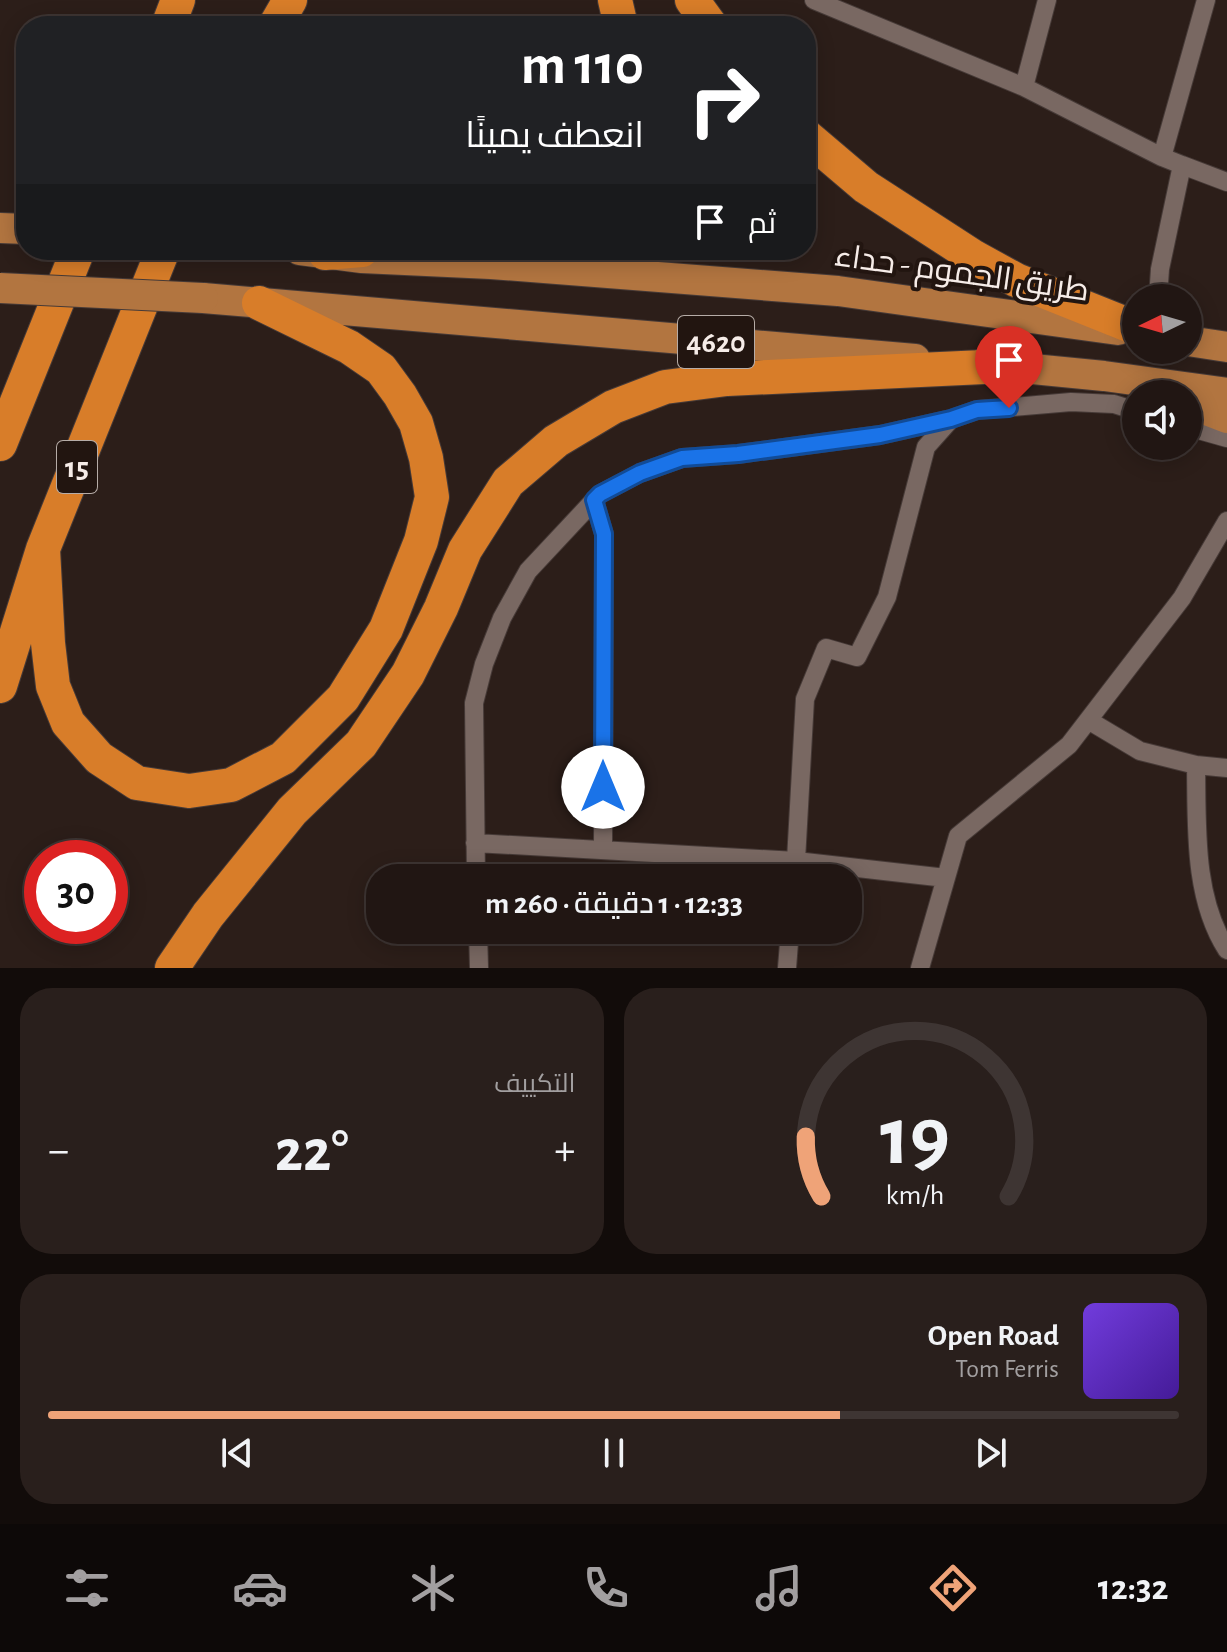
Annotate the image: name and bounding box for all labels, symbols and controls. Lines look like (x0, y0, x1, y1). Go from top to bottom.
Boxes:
text: 110 m (521, 38, 644, 94)
icon: right (672, 48, 776, 152)
text: انعطف يمينًا (465, 118, 644, 154)
icon: arrive (688, 200, 732, 244)
text: ثم (748, 209, 776, 239)
street label: طريق الجموم - حداء (832, 239, 1091, 312)
north arrow (1122, 284, 1202, 364)
map controls (1122, 284, 1202, 460)
road number: 4620 (678, 316, 754, 368)
pin (975, 326, 1043, 408)
icon: arrive (987, 338, 1031, 382)
button: sound (1122, 380, 1202, 460)
road number: 15 (57, 441, 97, 493)
position arrow (561, 745, 645, 829)
speed limit sign: 30 (24, 840, 128, 944)
text: 12:33 · 1 دقيقة · 260 m (485, 889, 743, 919)
text: التكييف (494, 1071, 576, 1097)
text: 19 (880, 1096, 950, 1180)
text: 22° (275, 1122, 349, 1182)
text: − (48, 1129, 69, 1173)
text: + (554, 1129, 575, 1173)
text: km/h (886, 1181, 945, 1210)
text: Open Road (928, 1321, 1059, 1351)
text: Tom Ferris (955, 1356, 1059, 1382)
icon: previous (215, 1431, 259, 1475)
icon: pause (592, 1431, 636, 1475)
icon: next (969, 1431, 1013, 1475)
icon: filters (59, 1560, 115, 1616)
icon: car (232, 1560, 288, 1616)
icon: climate (405, 1560, 461, 1616)
icon: phone (578, 1560, 634, 1616)
icon: music (751, 1560, 807, 1616)
icon: directions (925, 1560, 981, 1616)
text: 12:32 (1098, 1570, 1168, 1606)

